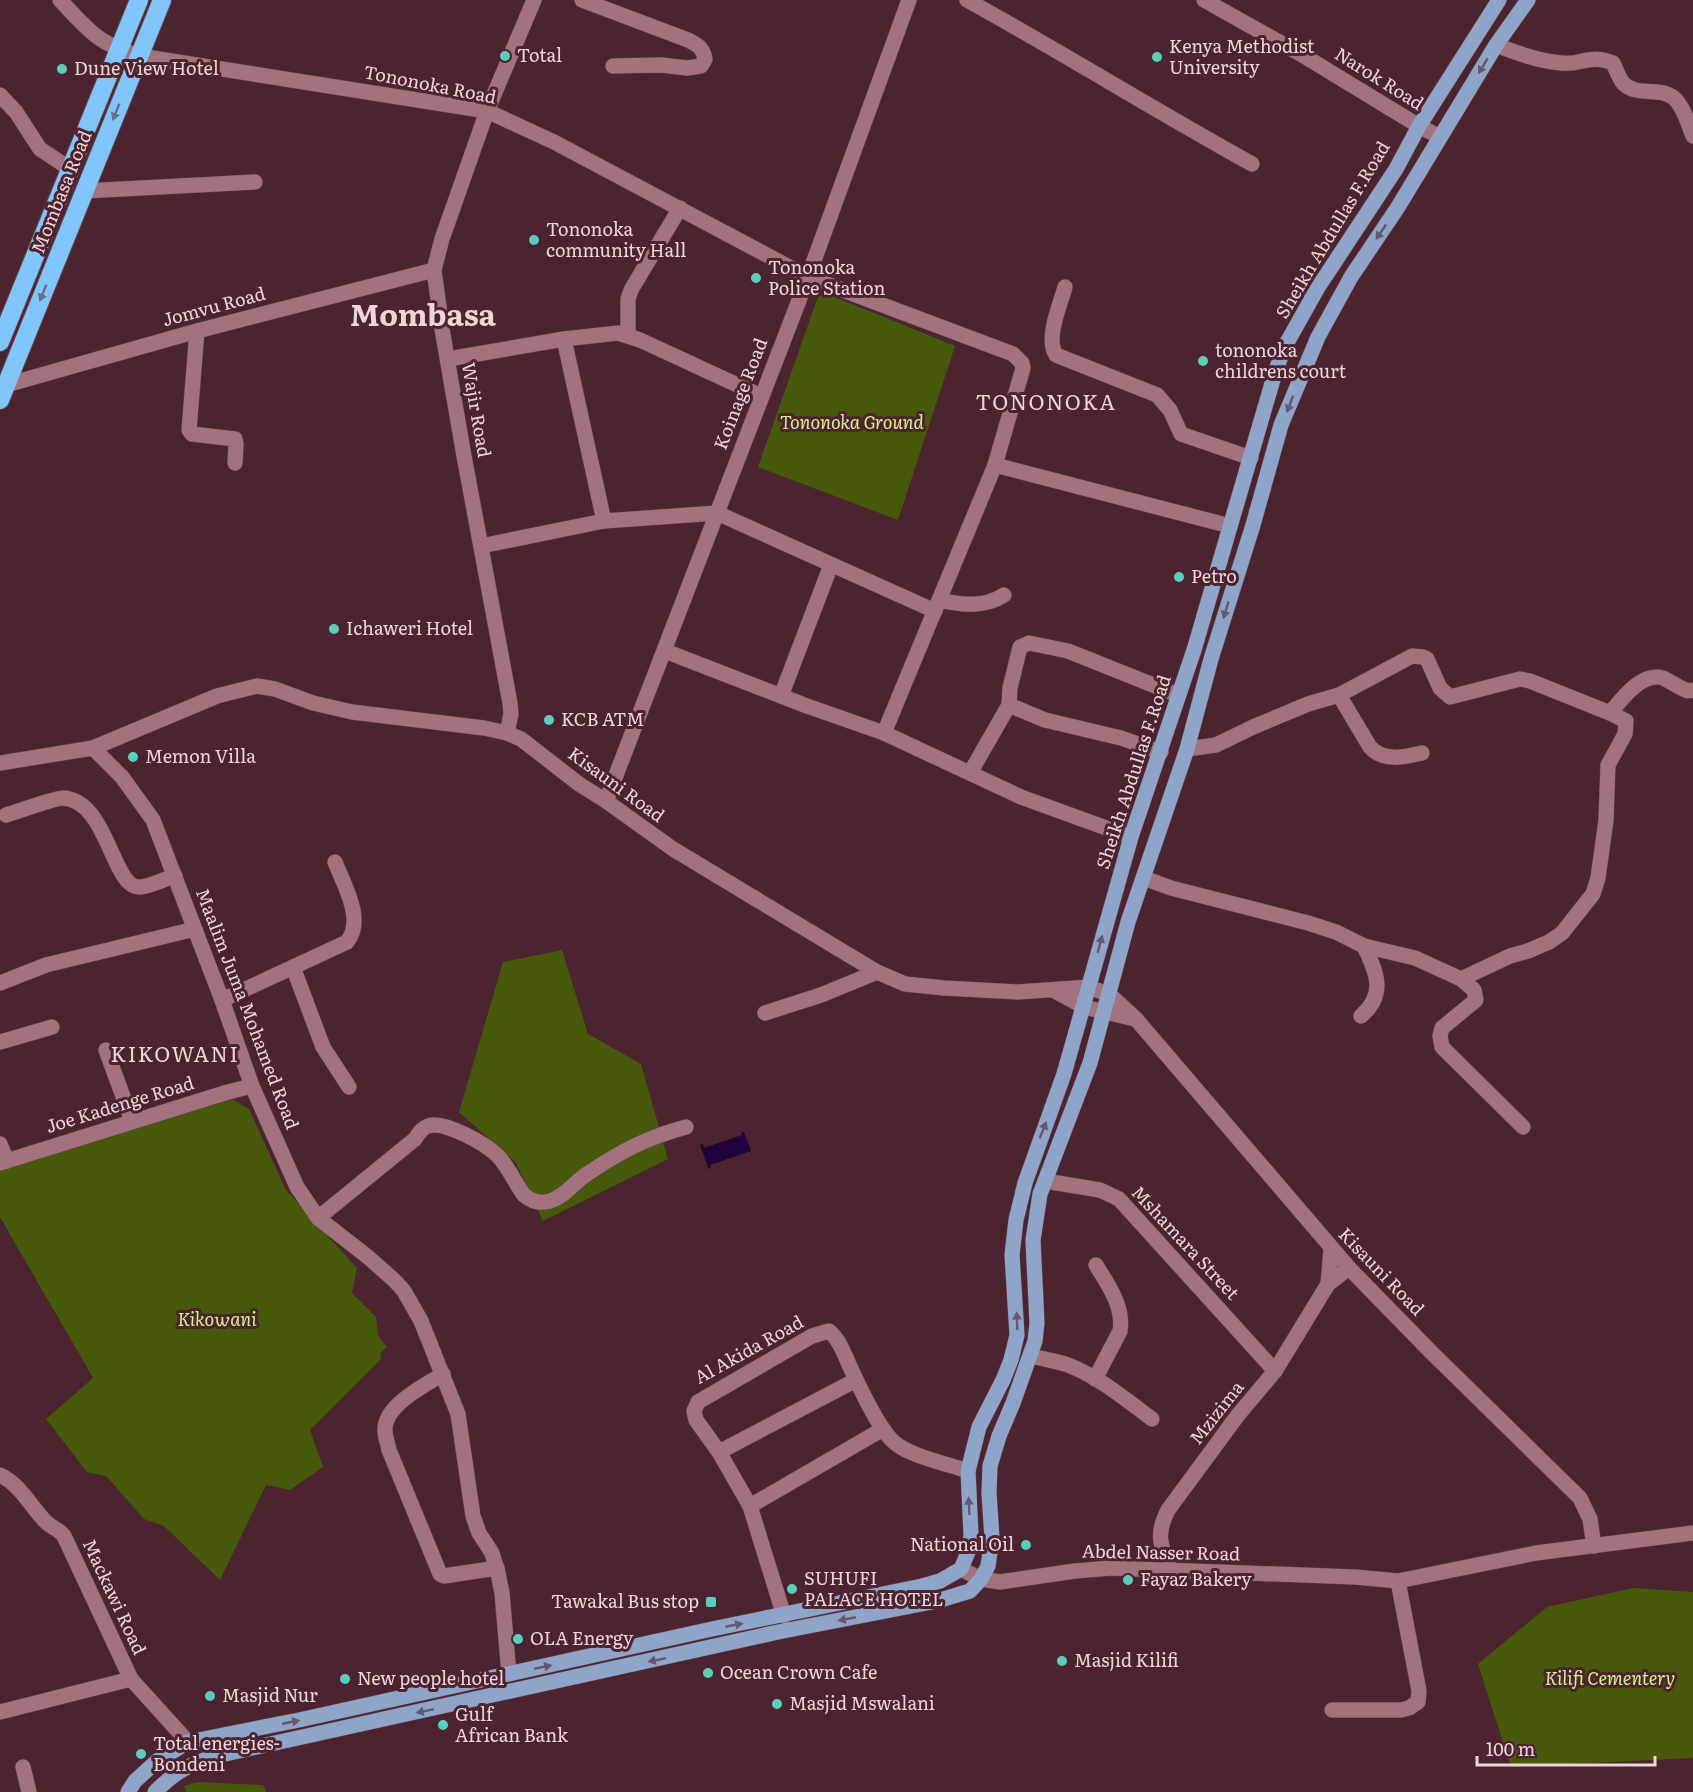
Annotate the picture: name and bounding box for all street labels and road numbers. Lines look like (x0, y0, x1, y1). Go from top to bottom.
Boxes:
street label: Narok Road (1330, 40, 1430, 116)
street label: Tononoka Road (362, 57, 499, 110)
street label: Mombasa Road (24, 126, 98, 257)
street label: Sheikh Abdullas F.Road (1268, 135, 1396, 323)
street label: Jomvu Road (159, 279, 268, 332)
street label: Koinage Road (706, 334, 773, 453)
street label: Wajir Road (456, 360, 499, 459)
street label: Sheikh Abdullas F.Road (1088, 671, 1177, 872)
street label: Kisauni Road (563, 739, 671, 828)
street label: Maalim Juma Mohamed Road (190, 884, 307, 1133)
street label: Joe Kadenge Road (42, 1068, 197, 1139)
street label: Mshamara Street (1126, 1179, 1247, 1306)
street label: Kisauni Road (1333, 1221, 1431, 1321)
street label: Al Akida Road (689, 1308, 808, 1390)
street label: Mzizima (1182, 1374, 1250, 1450)
street label: Mackawi Road (77, 1534, 154, 1659)
street label: Abdel Nasser Road (1082, 1537, 1240, 1566)

